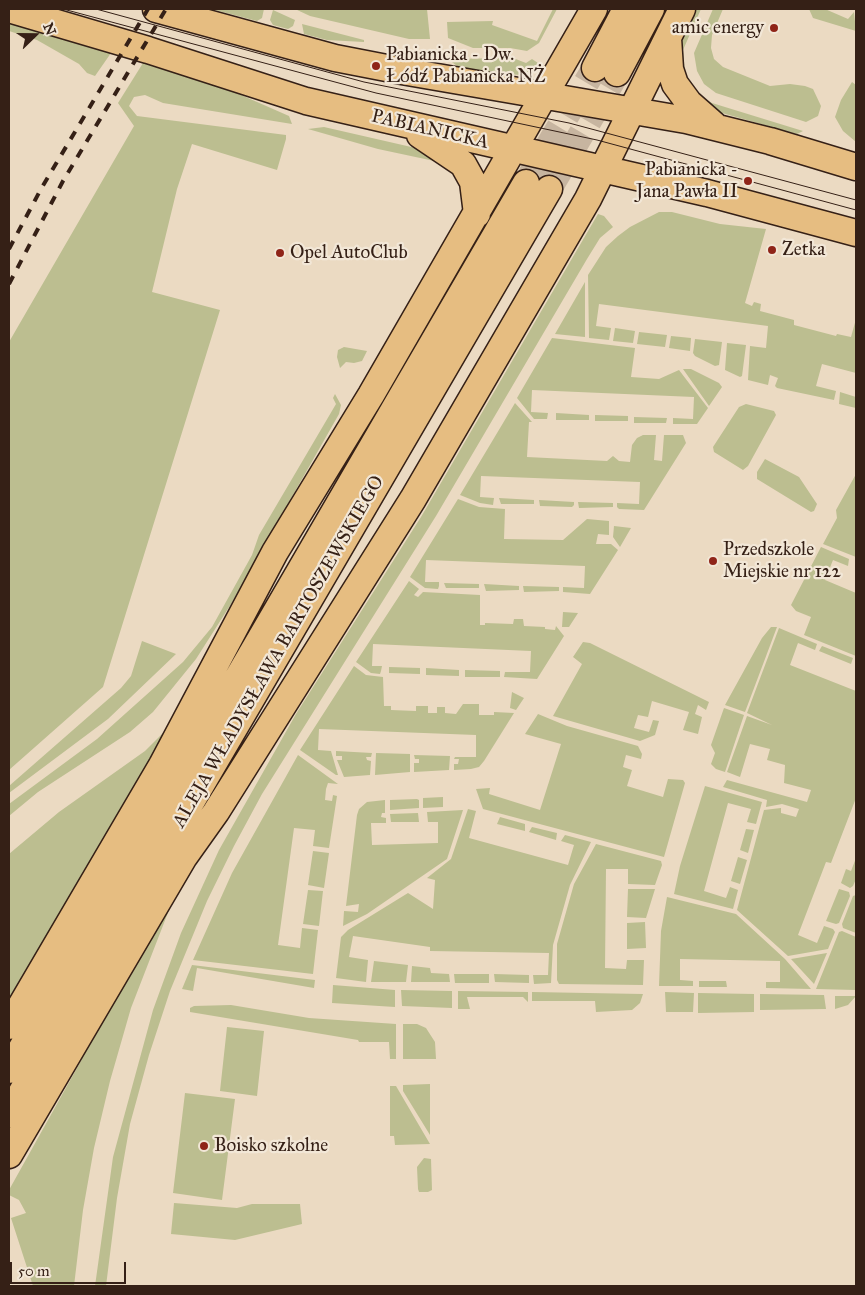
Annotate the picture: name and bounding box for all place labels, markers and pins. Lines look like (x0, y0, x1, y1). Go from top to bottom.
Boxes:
place label: amic energy (672, 17, 764, 39)
marker: amic energy (768, 22, 780, 34)
place label: Pabianicka - Dw. Łódź Pabianicka NŻ (386, 44, 545, 88)
marker: Pabianicka - Dw. Łódź Pabianicka NŻ (370, 60, 382, 72)
place label: Pabianicka - Jana Pawła II (636, 159, 738, 203)
marker: Pabianicka - Jana Pawła II (742, 175, 754, 187)
place label: Zetka (782, 239, 825, 261)
place label: Opel AutoClub (290, 242, 408, 264)
marker: Zetka (766, 244, 778, 256)
marker: Opel AutoClub (274, 247, 286, 259)
place label: Przedszkole Miejskie nr 122 (723, 539, 841, 583)
marker: Przedszkole Miejskie nr 122 (707, 555, 719, 567)
place label: Boisko szkolne (214, 1135, 328, 1157)
marker: Boisko szkolne (198, 1140, 210, 1152)

